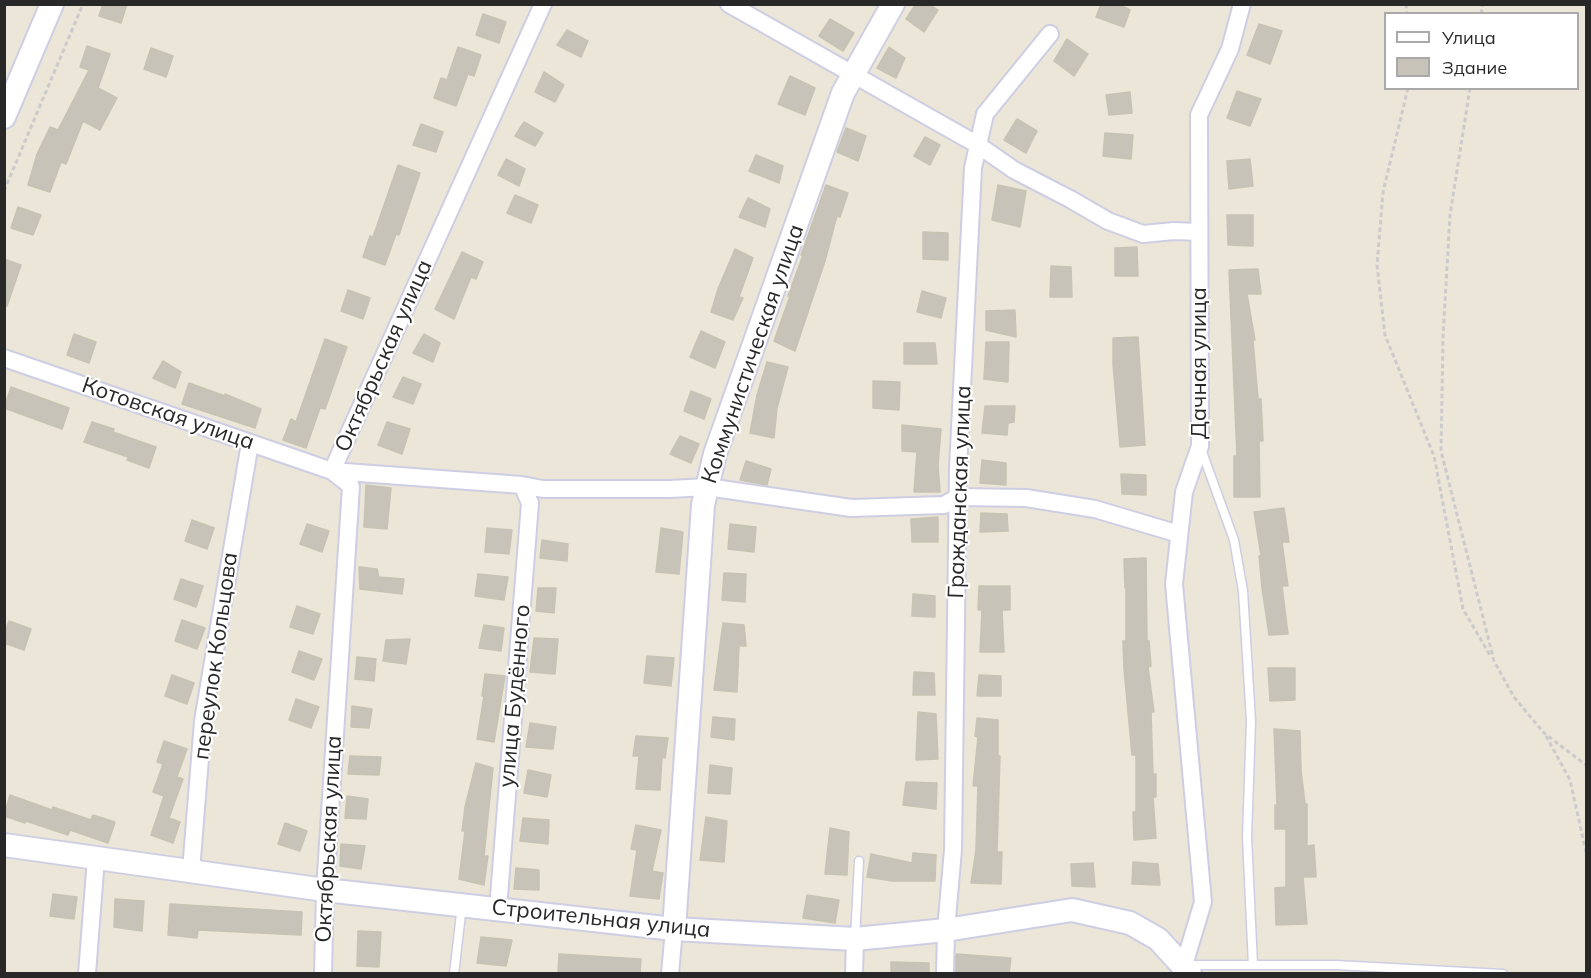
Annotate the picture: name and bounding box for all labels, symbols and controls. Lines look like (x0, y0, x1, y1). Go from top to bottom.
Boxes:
legend (1384, 12, 1579, 90)
text: Улица (1442, 26, 1496, 49)
text: Здание (1442, 56, 1507, 79)
street label: Коммунистическая улица (696, 221, 810, 487)
street label: Октябрьская улица (330, 256, 438, 456)
street label: Дачная улица (1186, 287, 1212, 439)
street label: Котовская улица (78, 372, 258, 456)
street label: Гражданская улица (943, 385, 977, 599)
street label: переулок Кольцова (188, 551, 244, 761)
street label: улица Будённого (494, 603, 536, 789)
street label: Октябрьская улица (310, 735, 348, 943)
street label: Строительная улица (490, 894, 712, 944)

